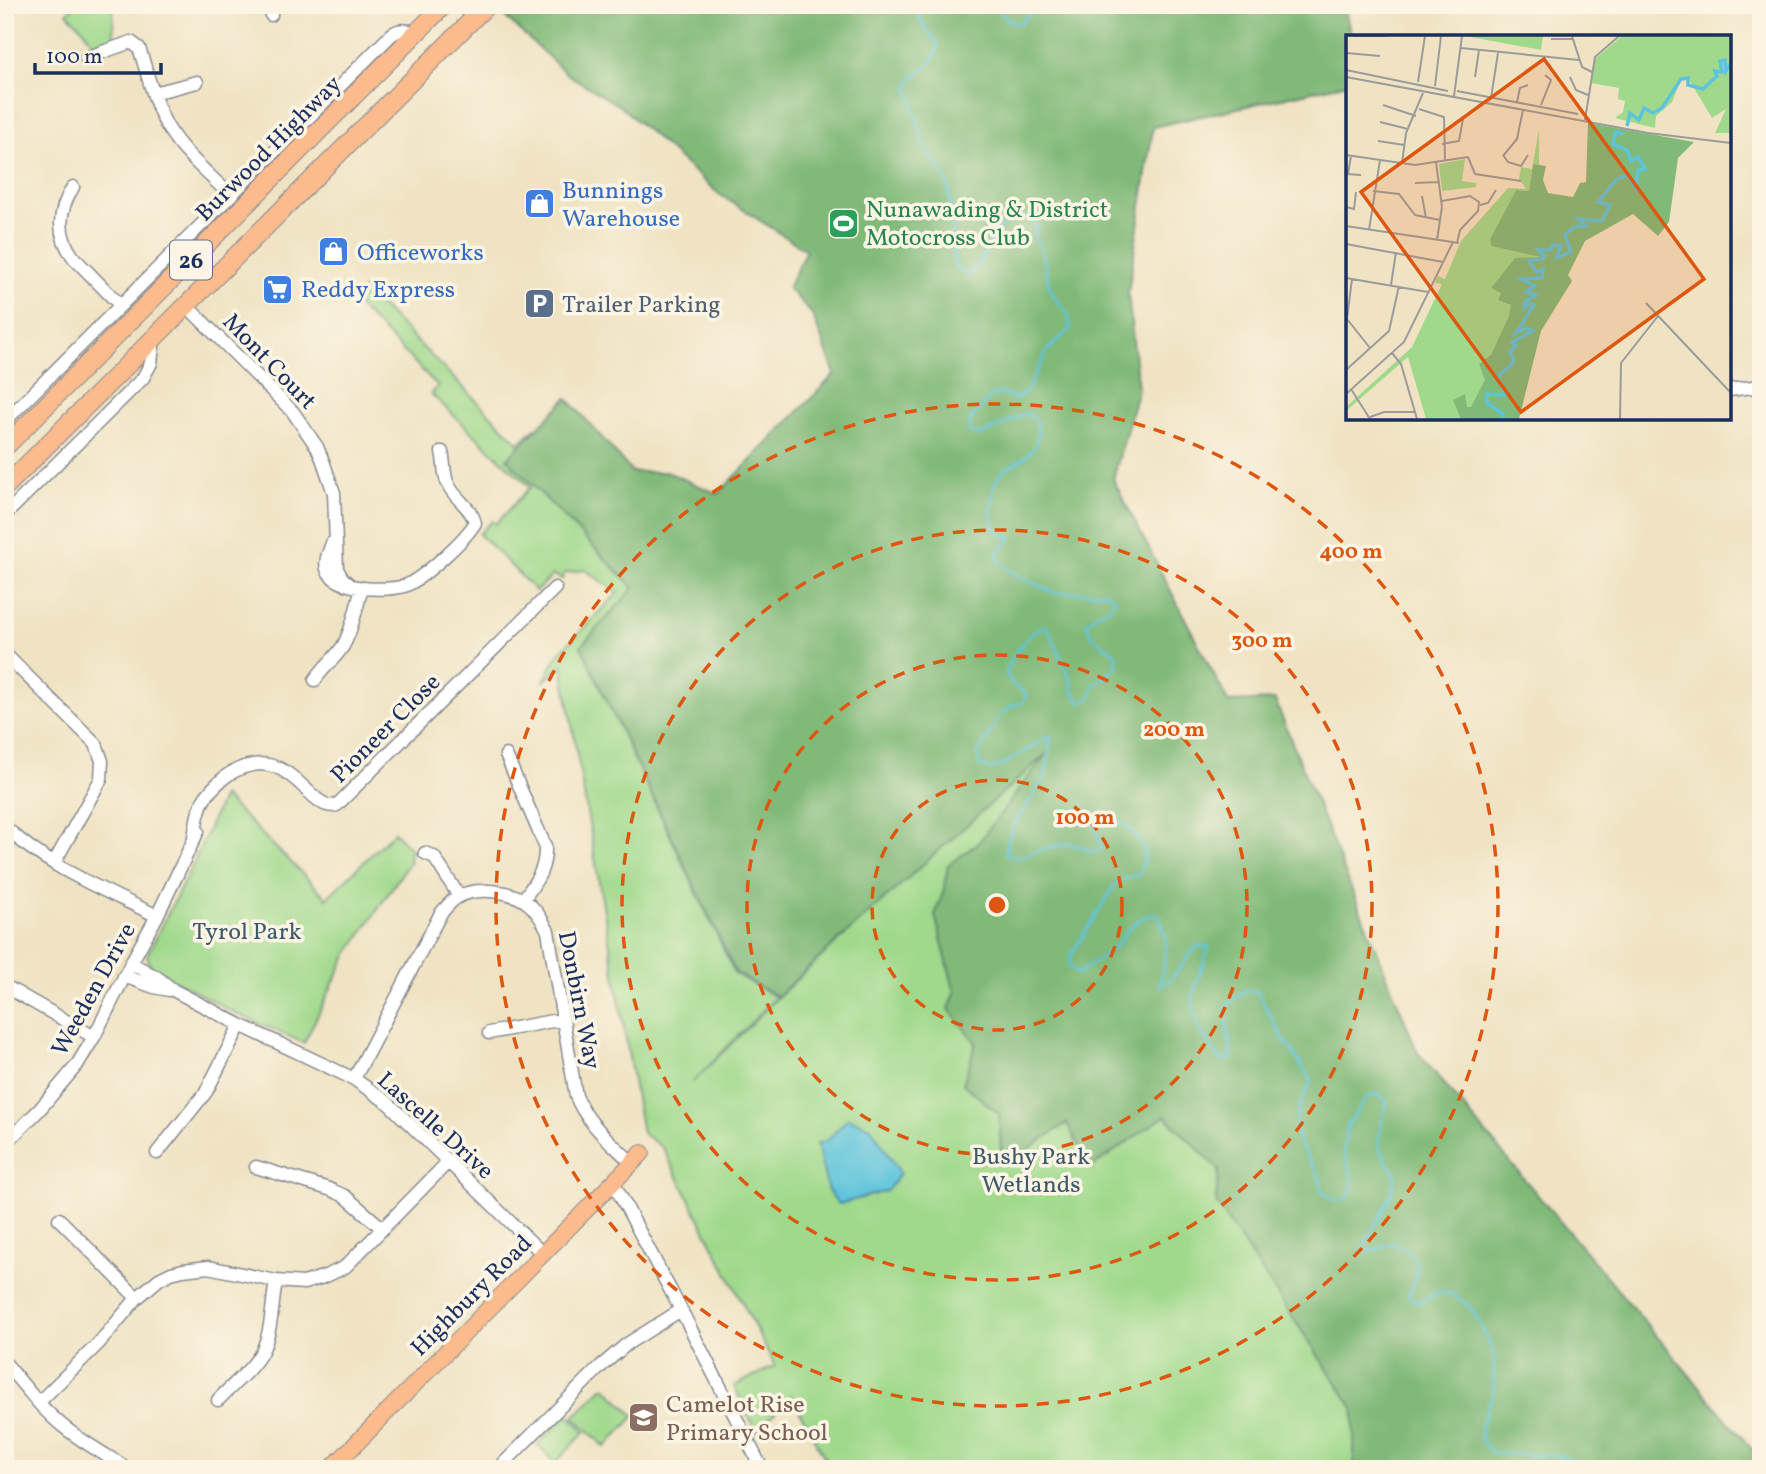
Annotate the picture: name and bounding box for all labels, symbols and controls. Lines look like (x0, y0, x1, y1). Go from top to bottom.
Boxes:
scale bar (35, 32, 161, 76)
inset map (1346, 35, 1731, 420)
text: 100 m (46, 43, 103, 72)
street label: Burwood Highway (189, 69, 350, 230)
place label: Bunnings Warehouse (562, 175, 680, 237)
shop icon: Bunnings Warehouse (522, 187, 556, 221)
place label: Nunawading & District Motocross Club (866, 194, 1108, 256)
sports icon: Nunawading & District Motocross Club (826, 206, 860, 240)
shop icon: Officeworks (317, 235, 351, 269)
place label: Officeworks (357, 237, 484, 271)
road number: 26 (170, 241, 212, 280)
supermarket icon: Reddy Express (261, 272, 295, 306)
place label: Reddy Express (301, 274, 455, 308)
parking icon: Trailer Parking (522, 287, 556, 321)
place label: Trailer Parking (562, 289, 721, 323)
street label: Mont Court (214, 306, 323, 418)
text: 400 m (1320, 538, 1382, 567)
text: 300 m (1232, 627, 1292, 656)
street label: Pioneer Close (324, 667, 449, 792)
text: 200 m (1143, 716, 1205, 745)
text: 100 m (1055, 804, 1115, 833)
centre of rings (985, 893, 1009, 917)
park label: Tyrol Park (192, 916, 302, 950)
street label: Weeden Drive (44, 917, 145, 1063)
street label: Donbirn Way (548, 928, 608, 1072)
street label: Lascelle Drive (369, 1065, 501, 1188)
park label: Bushy Park Wetlands (972, 1141, 1090, 1203)
street label: Highbury Road (404, 1228, 541, 1365)
place label: Camelot Rise Primary School (666, 1389, 828, 1451)
school or university icon: Camelot Rise Primary School (626, 1401, 660, 1435)

